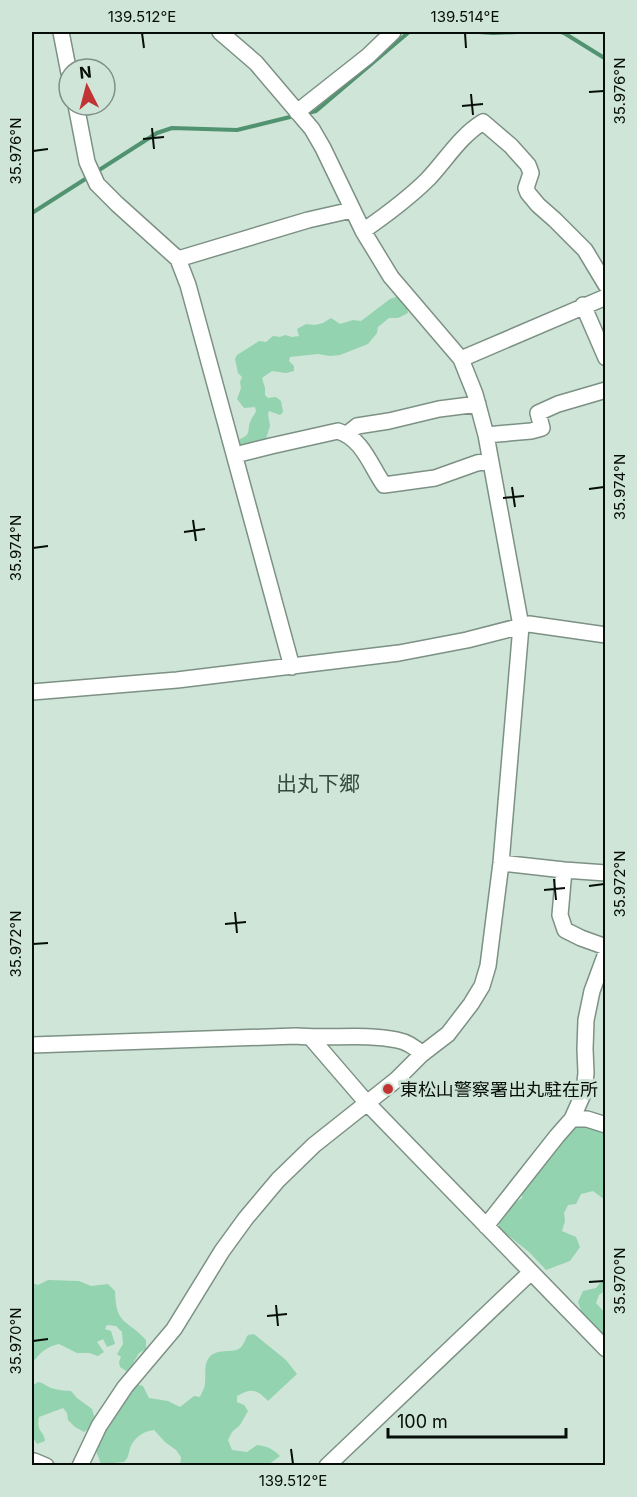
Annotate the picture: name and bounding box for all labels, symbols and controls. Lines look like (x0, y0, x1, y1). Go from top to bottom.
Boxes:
text: 139.512°E (108, 7, 176, 26)
text: 139.514°E (431, 7, 499, 26)
north arrow (57, 57, 117, 117)
text: 35.976°N (610, 58, 629, 124)
text: N (78, 61, 93, 83)
text: 35.976°N (6, 118, 25, 184)
text: 35.974°N (610, 454, 629, 520)
text: 35.974°N (6, 515, 25, 581)
district label: 出丸下郷 (276, 771, 360, 796)
text: 35.972°N (610, 851, 629, 917)
text: 35.972°N (6, 911, 25, 977)
place label: 東松山警察署出丸駐在所 (400, 1079, 598, 1100)
marker: 東松山警察署出丸駐在所 (381, 1082, 395, 1096)
text: 35.970°N (610, 1247, 629, 1315)
text: 35.970°N (6, 1307, 25, 1375)
scale bar (388, 1401, 566, 1439)
text: 100 m (397, 1411, 448, 1432)
text: 139.512°E (259, 1471, 327, 1490)

